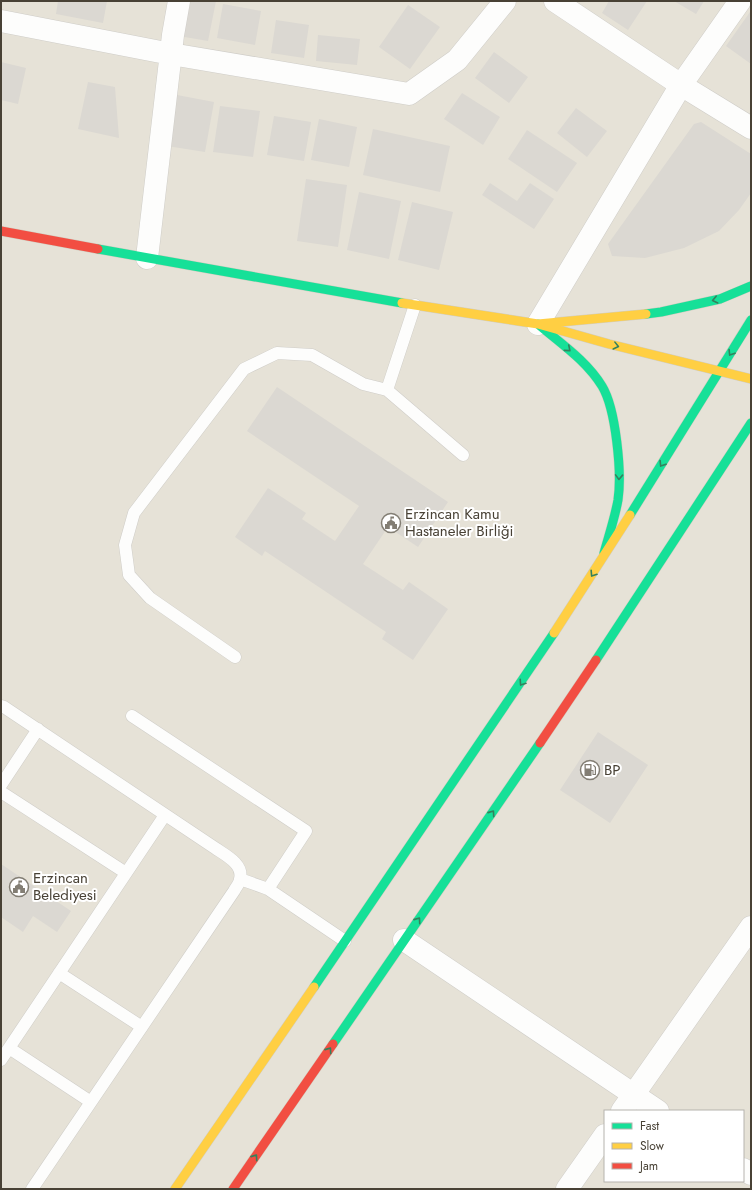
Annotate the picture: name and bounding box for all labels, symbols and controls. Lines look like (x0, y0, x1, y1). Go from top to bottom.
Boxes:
one-way arrow (711, 295, 718, 303)
one-way arrow (613, 341, 620, 350)
one-way arrow (563, 344, 571, 352)
one-way arrow (728, 349, 735, 356)
one-way arrow (659, 460, 667, 467)
one-way arrow (615, 474, 623, 480)
place label: Erzincan Kamu Hastaneler Birliği (405, 503, 513, 542)
public building icon: Erzincan Kamu Hastaneler Birliği (380, 512, 402, 534)
one-way arrow (590, 570, 598, 577)
one-way arrow (519, 679, 527, 686)
fuel station icon: BP (579, 759, 601, 781)
place label: BP (604, 759, 621, 781)
one-way arrow (487, 810, 494, 817)
place label: Erzincan Belediyesi (33, 867, 97, 906)
public building icon: Erzincan Belediyesi (8, 876, 30, 898)
one-way arrow (413, 917, 421, 924)
one-way arrow (324, 1047, 332, 1054)
legend (604, 1110, 744, 1182)
text: Fast (640, 1117, 659, 1135)
text: Slow (640, 1137, 665, 1155)
one-way arrow (250, 1154, 258, 1161)
text: Jam (638, 1157, 658, 1175)

